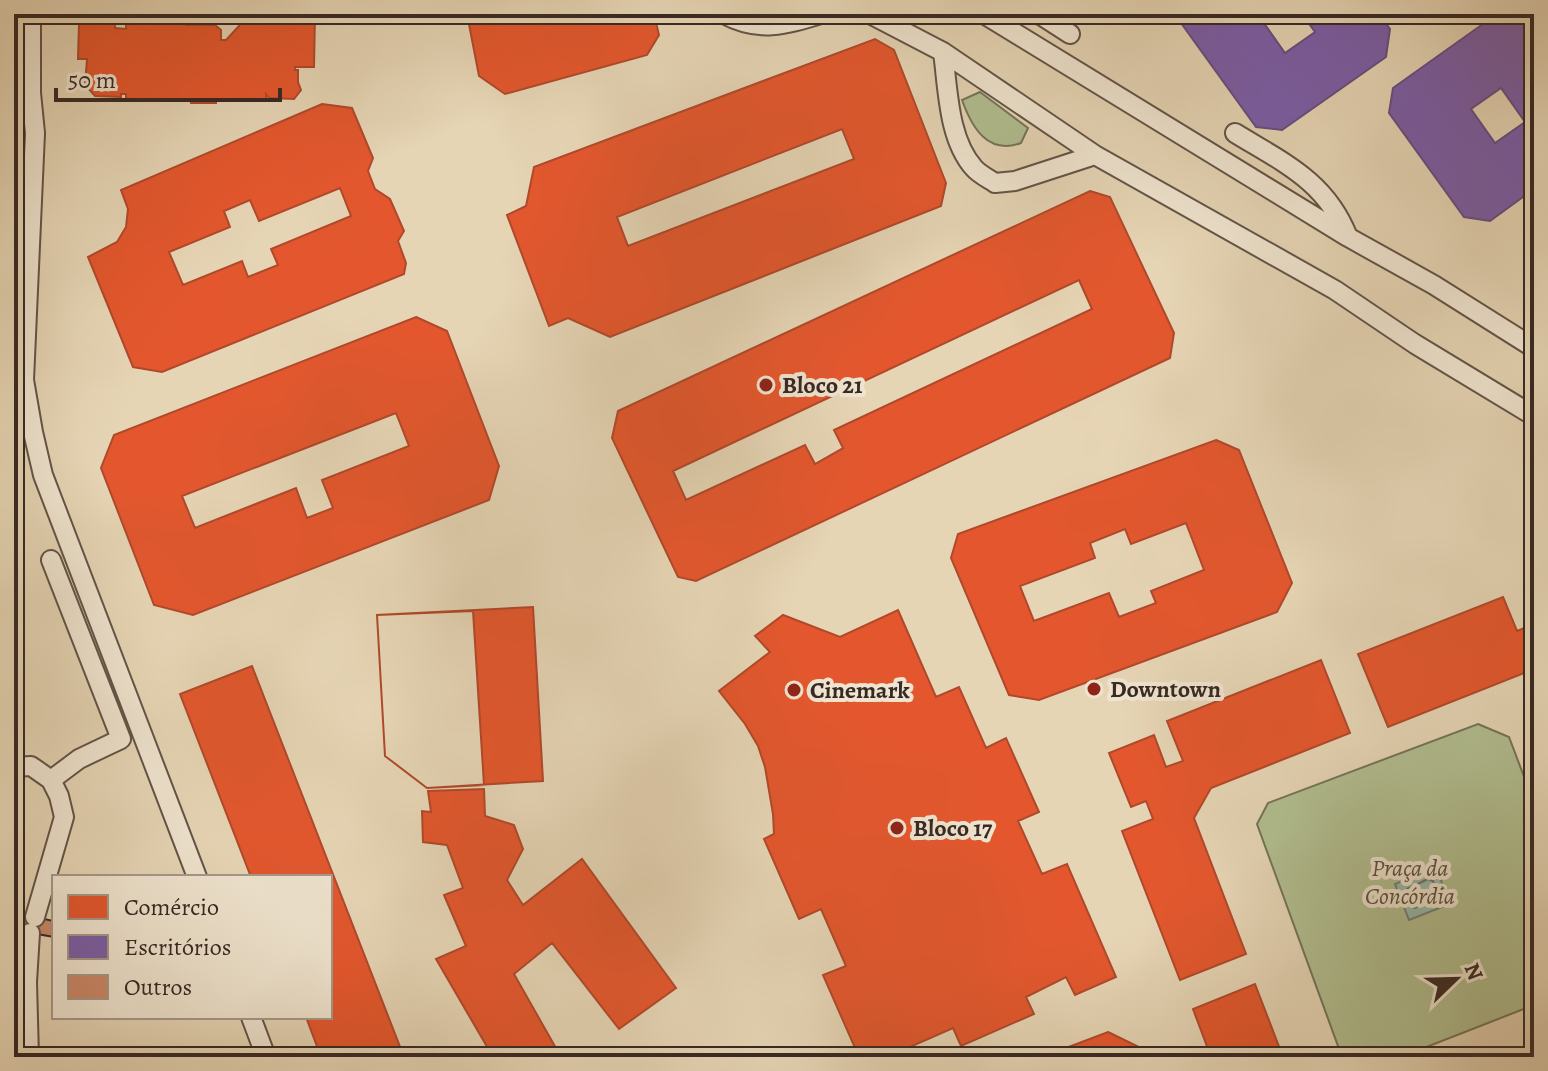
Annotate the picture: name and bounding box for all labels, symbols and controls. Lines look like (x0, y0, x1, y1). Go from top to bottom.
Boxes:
scale bar (56, 52, 280, 102)
text: 50 m (68, 64, 116, 96)
place label: Bloco 21 (782, 369, 863, 401)
marker: Bloco 21 (757, 376, 775, 394)
place label: Downtown (1110, 673, 1222, 705)
place label: Cinemark (810, 674, 910, 706)
marker: Downtown (1085, 680, 1103, 698)
marker: Cinemark (785, 681, 803, 699)
place label: Bloco 17 (913, 812, 993, 844)
marker: Bloco 17 (888, 819, 906, 837)
park label: Praça da Concórdia (1365, 852, 1455, 912)
legend (52, 875, 332, 1019)
text: Comércio (124, 891, 219, 923)
text: Escritórios (124, 931, 231, 963)
north arrow (1416, 939, 1496, 1019)
text: N (1457, 958, 1490, 985)
text: Outros (124, 971, 192, 1003)

